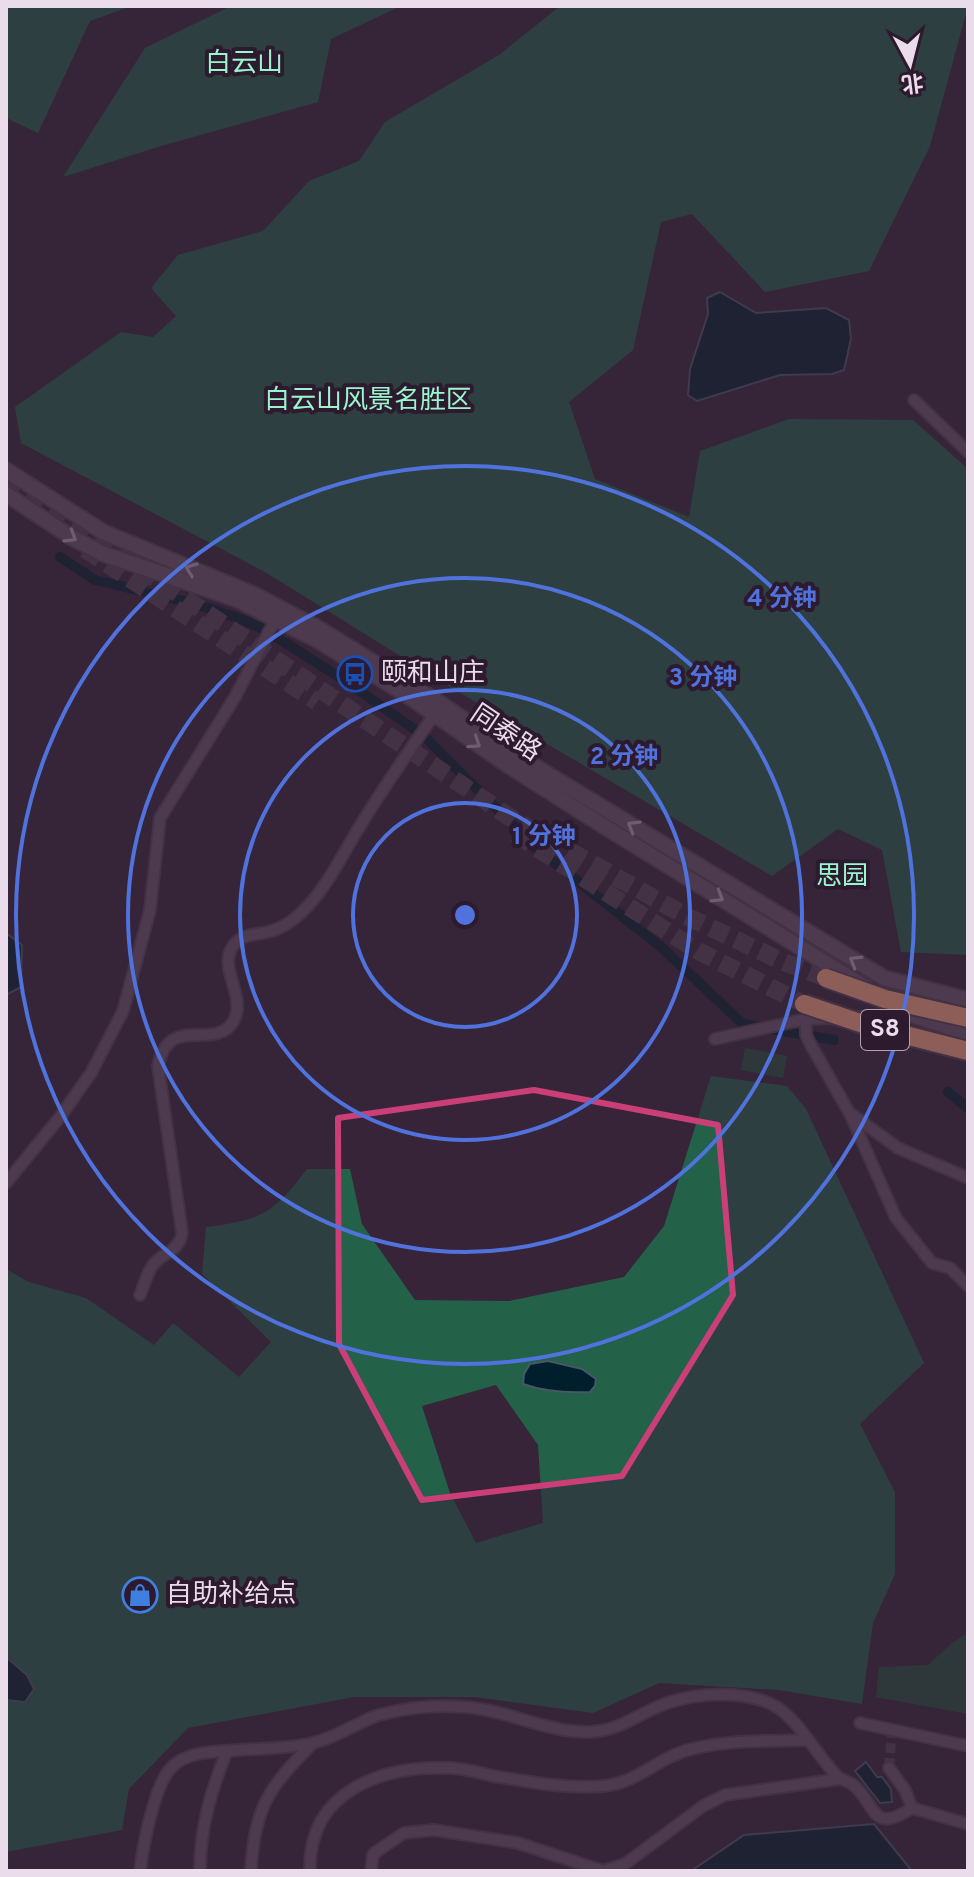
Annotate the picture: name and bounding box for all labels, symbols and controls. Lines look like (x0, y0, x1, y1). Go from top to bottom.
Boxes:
north arrow (870, 24, 950, 104)
park label: 白云山 (205, 48, 283, 81)
text: 北 (900, 67, 925, 96)
park label: 白云山风景名胜区 (264, 385, 472, 418)
one-way arrow (62, 527, 77, 542)
one-way arrow (185, 562, 199, 579)
text: 4 分钟 (747, 585, 817, 615)
bus stop icon: 颐和山庄 (336, 655, 374, 693)
place label: 颐和山庄 (381, 658, 485, 691)
text: 3 分钟 (669, 664, 737, 694)
street label: 同泰路 (463, 699, 547, 769)
one-way arrow (466, 733, 480, 748)
text: 2 分钟 (590, 743, 658, 773)
one-way arrow (627, 820, 642, 836)
text: 1 分钟 (512, 823, 576, 853)
park label: 思园 (816, 861, 868, 894)
one-way arrow (709, 887, 724, 902)
centre of rings (451, 901, 479, 929)
one-way arrow (849, 955, 864, 971)
road number: S8 (861, 1010, 909, 1050)
shop icon: 自助补给点 (121, 1576, 159, 1614)
place label: 自助补给点 (166, 1579, 296, 1612)

